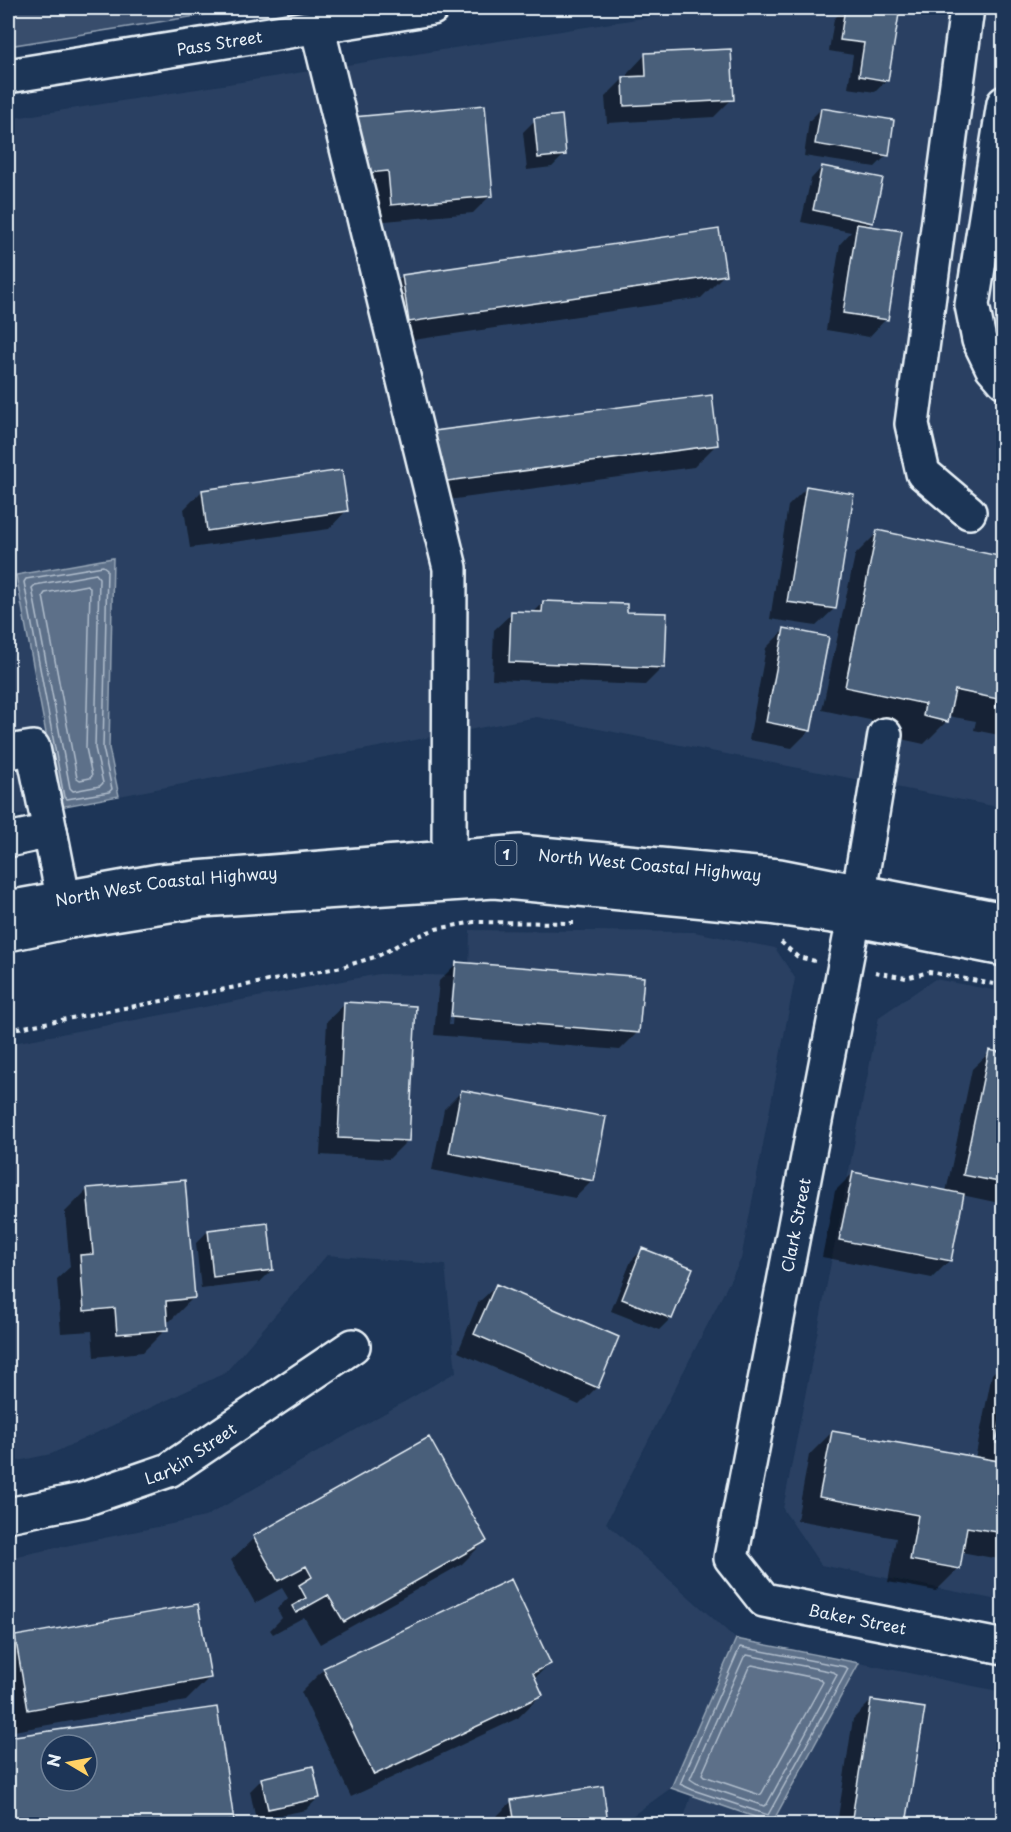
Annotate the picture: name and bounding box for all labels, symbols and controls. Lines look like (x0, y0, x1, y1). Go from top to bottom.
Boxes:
street label: Pass Street (175, 23, 264, 61)
road number: 1 (496, 841, 516, 865)
street label: North West Coastal Highway (537, 842, 762, 886)
street label: North West Coastal Highway (53, 860, 278, 911)
street label: Clark Street (774, 1175, 816, 1274)
street label: Larkin Street (141, 1416, 241, 1490)
street label: Baker Street (806, 1597, 909, 1640)
north arrow (39, 1733, 99, 1793)
text: N (40, 1752, 66, 1769)

